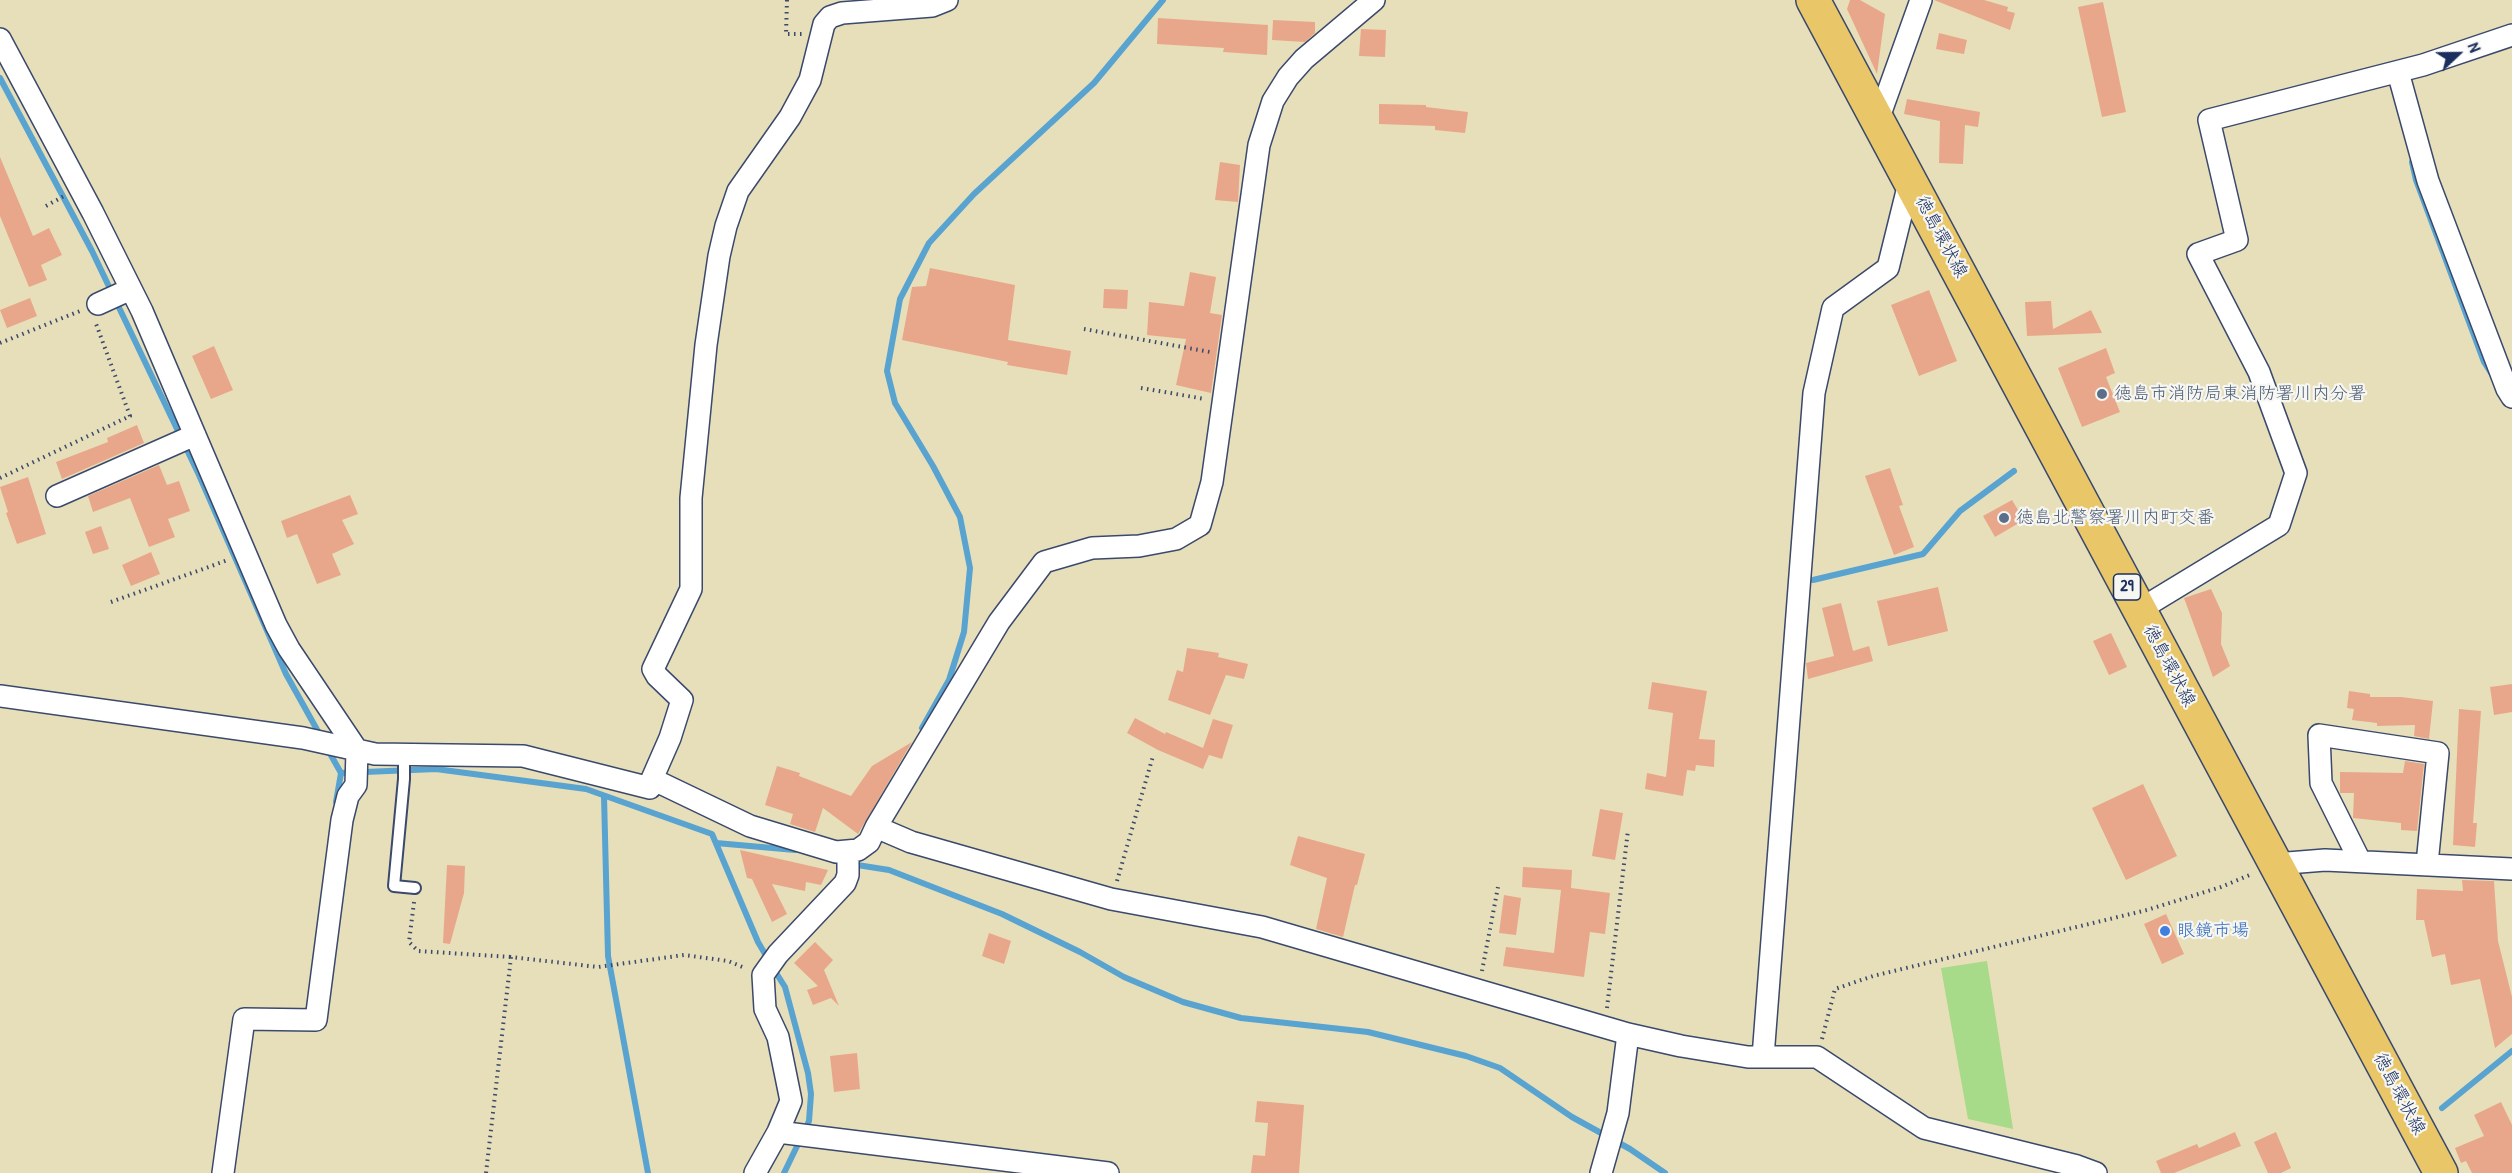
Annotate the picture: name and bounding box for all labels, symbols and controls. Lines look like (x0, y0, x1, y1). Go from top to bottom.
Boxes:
north arrow (2428, 24, 2488, 84)
text: N (2463, 39, 2486, 55)
street label: 徳島環状線 (1910, 192, 1972, 282)
place label: 徳島市消防局東消防署川内分署 (2114, 383, 2366, 405)
marker: 徳島市消防局東消防署川内分署 (2095, 387, 2109, 401)
place label: 徳島北警察署川内町交番 (2016, 507, 2214, 529)
marker: 徳島北警察署川内町交番 (1997, 511, 2011, 525)
road number: 29 (2114, 574, 2140, 600)
street label: 徳島環状線 (2138, 621, 2200, 711)
place label: 眼鏡市場 (2177, 920, 2249, 942)
marker: 眼鏡市場 (2158, 924, 2172, 938)
street label: 徳島環状線 (2368, 1049, 2430, 1139)

